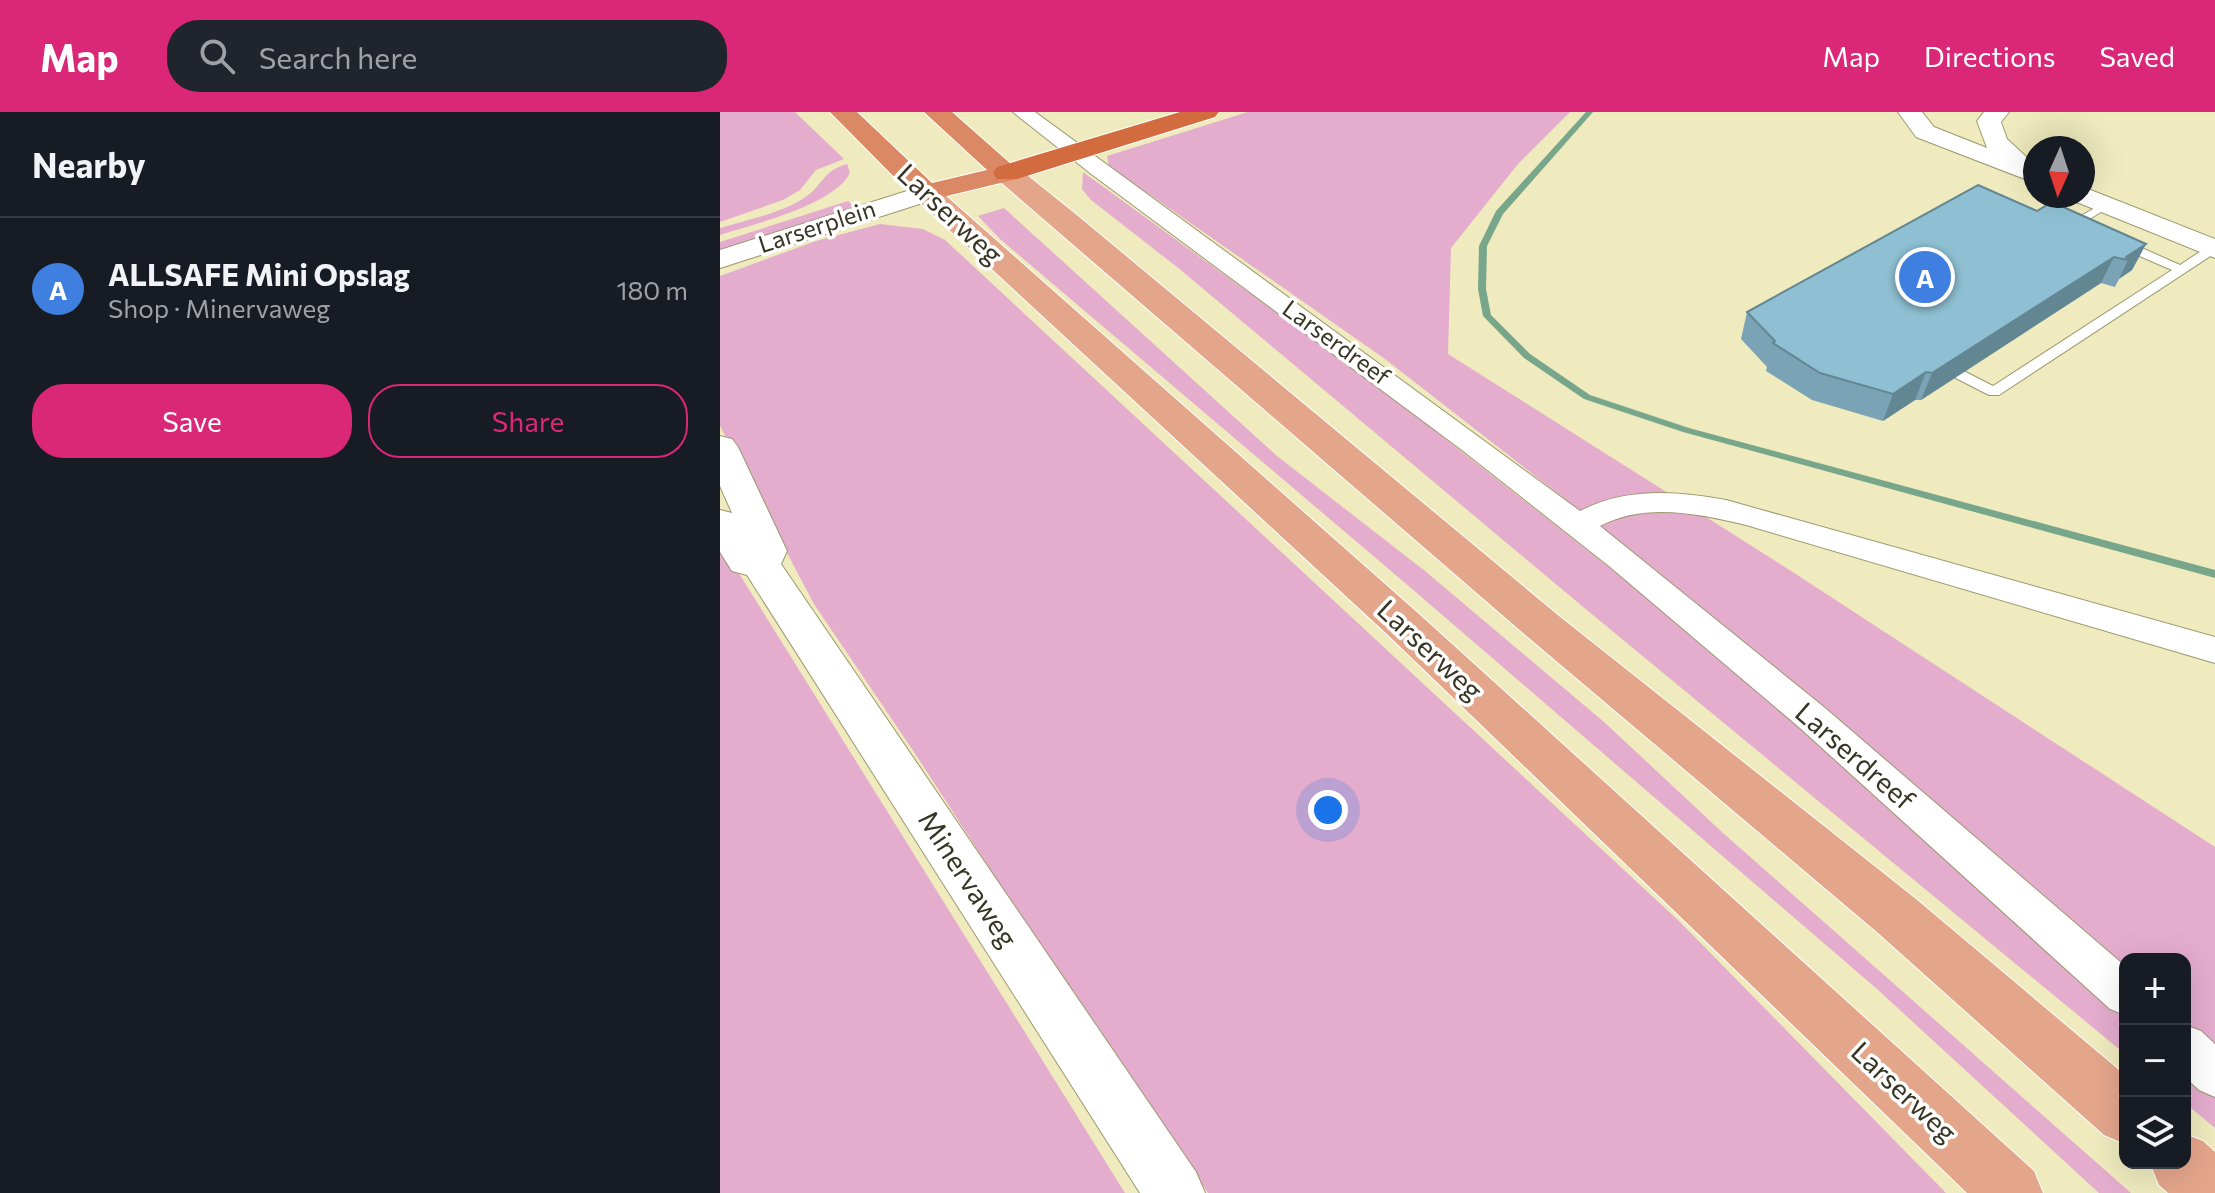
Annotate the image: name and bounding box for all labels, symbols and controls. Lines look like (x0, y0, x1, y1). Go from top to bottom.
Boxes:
search box (167, 20, 727, 92)
text: Map (40, 33, 119, 80)
icon: search (195, 34, 239, 78)
text: Search here (259, 38, 417, 75)
text: Map (1822, 39, 1880, 73)
text: Directions (1924, 39, 2055, 73)
text: Saved (2099, 39, 2175, 73)
north arrow (2023, 136, 2095, 208)
text: Nearby (32, 143, 146, 185)
street label: Larserweg (891, 156, 1011, 271)
street label: Larserplein (754, 193, 879, 258)
pin: A (1899, 247, 1951, 307)
text: ALLSAFE Mini Opslag (108, 255, 410, 292)
text: A (49, 274, 67, 305)
text: 180 m (616, 274, 688, 305)
text: Shop · Minervaweg (108, 292, 330, 323)
street label: Larserdreef (1277, 293, 1397, 391)
button: Save (32, 384, 352, 458)
button: Share (368, 384, 688, 458)
street label: Larserweg (1371, 592, 1491, 707)
street label: Larserdreef (1789, 694, 1922, 816)
your location (1308, 790, 1348, 830)
street label: Minervaweg (912, 804, 1026, 953)
map controls (2119, 953, 2191, 1169)
button: + (2119, 953, 2191, 1025)
button: − (2119, 1025, 2191, 1097)
street label: Larserweg (1845, 1034, 1965, 1149)
button: layers (2119, 1097, 2191, 1169)

